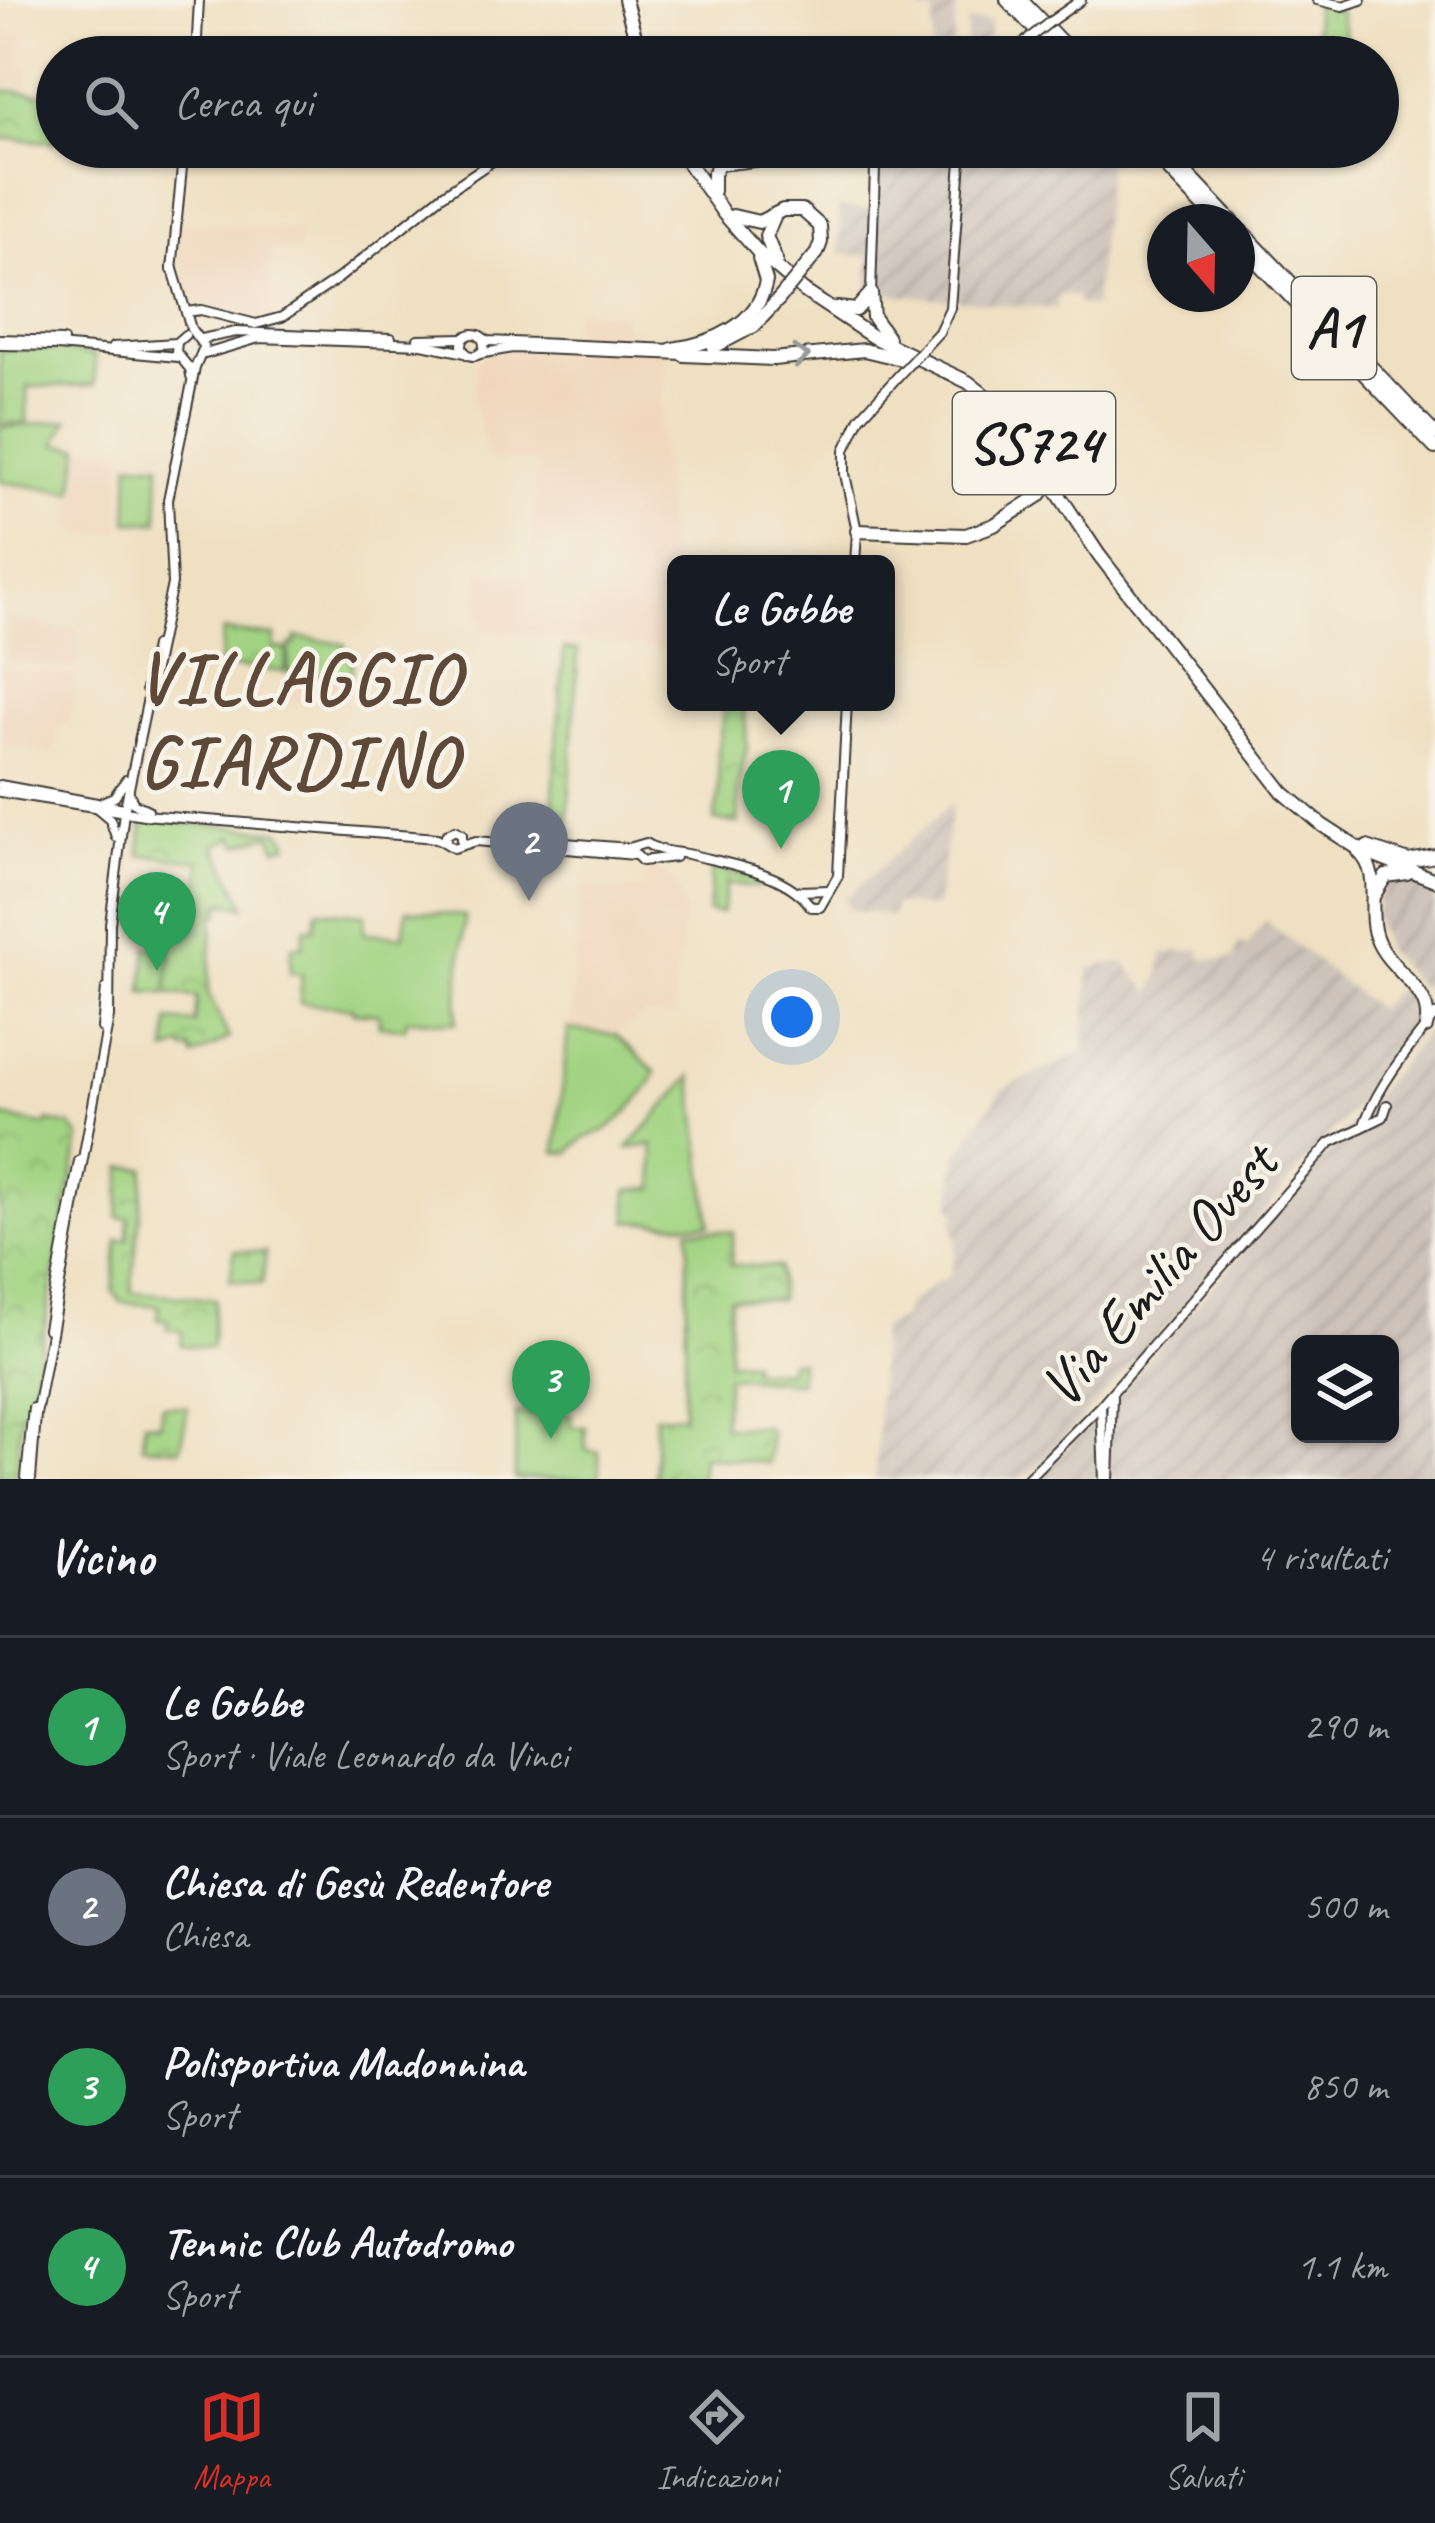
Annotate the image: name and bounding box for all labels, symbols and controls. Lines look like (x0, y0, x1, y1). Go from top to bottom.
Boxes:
search box (36, 36, 1399, 168)
icon: search (78, 69, 144, 135)
text: Cerca qui (174, 74, 313, 131)
north arrow (1147, 204, 1255, 312)
road number: A1 (1292, 277, 1376, 379)
one-way arrow (792, 344, 811, 369)
road number: SS724 (953, 392, 1115, 494)
popup (667, 555, 895, 711)
text: Le Gobbe (711, 580, 851, 637)
district label: VILLAGGIO GIARDINO (137, 633, 467, 807)
text: Sport (711, 637, 786, 686)
pin: 1 (742, 750, 820, 849)
pin: 2 (490, 802, 568, 901)
pin: 4 (118, 872, 196, 971)
your location (762, 987, 822, 1047)
street label: Via Emilia Ovest (1023, 1123, 1297, 1423)
map controls (1291, 1335, 1399, 1443)
button: layers (1291, 1335, 1399, 1443)
pin: 3 (512, 1340, 590, 1439)
text: Vicino (48, 1525, 153, 1589)
text: 4 risultati (1255, 1533, 1387, 1582)
text: Le Gobbe (162, 1674, 301, 1731)
text: 1 (78, 1702, 96, 1751)
text: 290 m (1303, 1702, 1387, 1751)
text: Sport · Viale Leonardo da Vinci (162, 1731, 568, 1780)
text: Chiesa di Gesù Redentore (162, 1854, 548, 1911)
text: 2 (78, 1882, 96, 1931)
text: 500 m (1303, 1882, 1387, 1931)
text: Chiesa (162, 1911, 248, 1960)
text: Polisportiva Madonnina (162, 2034, 524, 2091)
text: 3 (78, 2062, 96, 2111)
text: 850 m (1303, 2062, 1387, 2111)
text: Sport (162, 2091, 236, 2140)
text: Tennic Club Autodromo (162, 2214, 512, 2271)
text: 4 (78, 2242, 96, 2291)
text: 1.1 km (1297, 2242, 1387, 2291)
text: Sport (162, 2271, 236, 2320)
tab: Mappa (193, 2384, 270, 2498)
tab: Indicazioni (656, 2384, 778, 2498)
tab: Salvati (1165, 2384, 1242, 2498)

